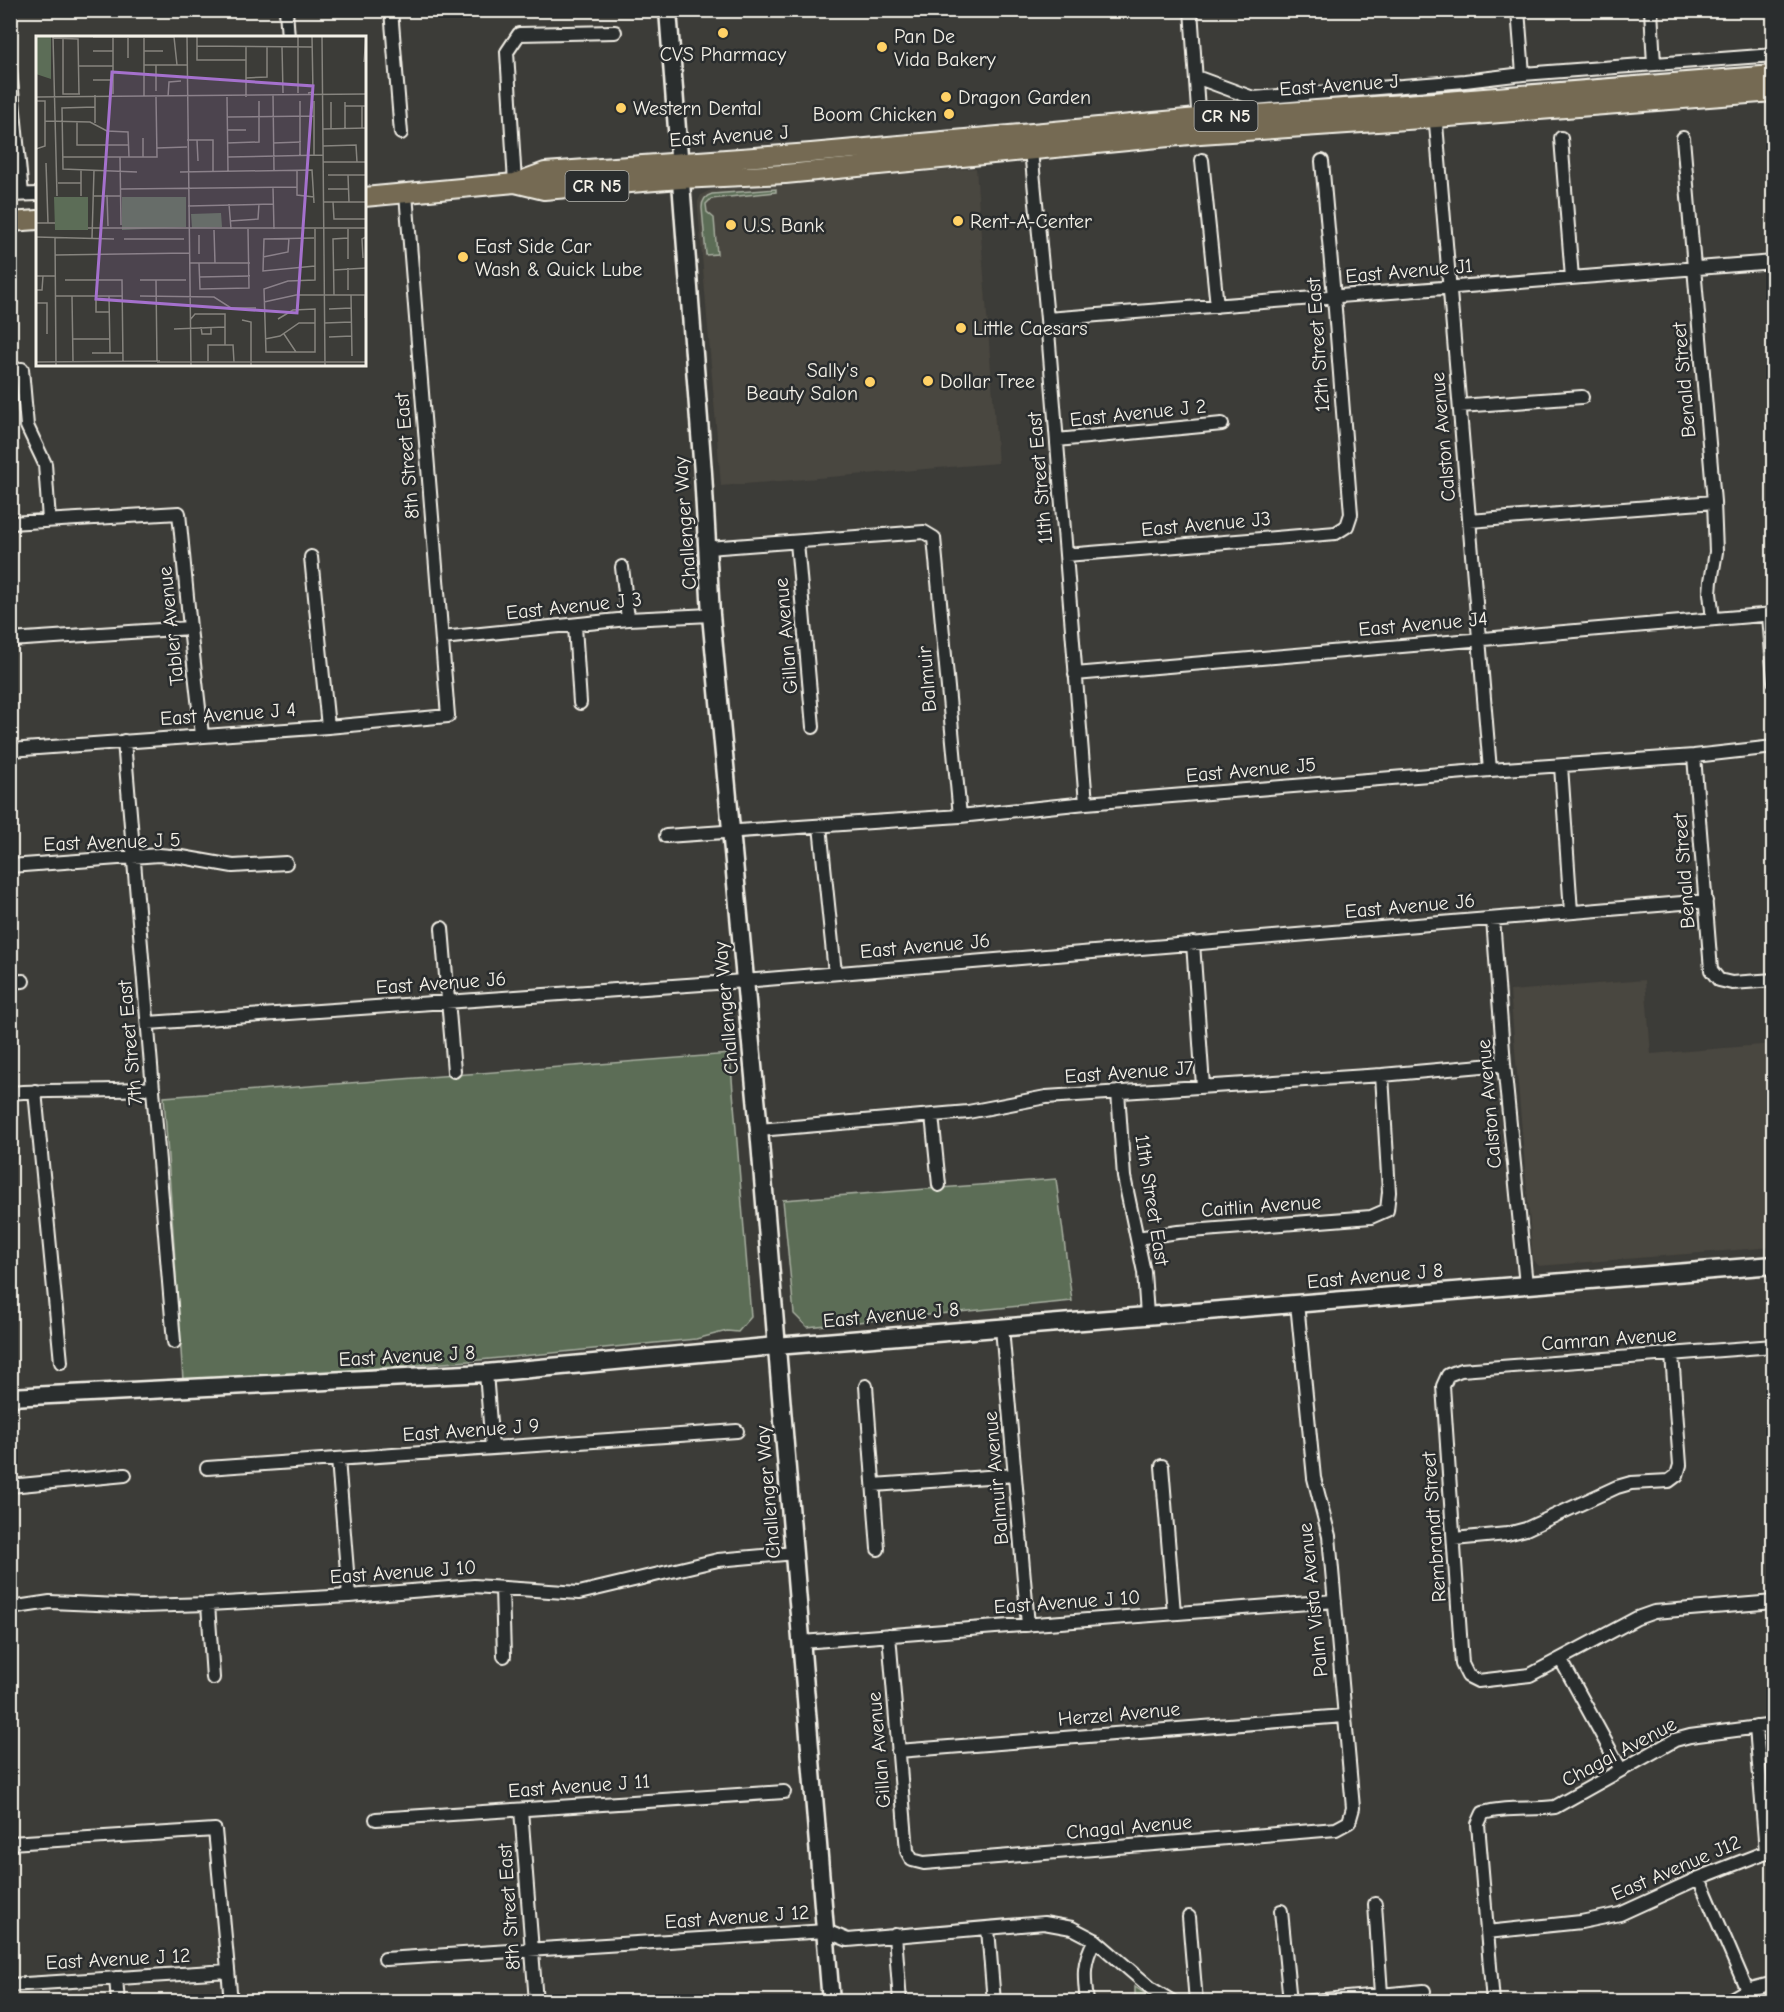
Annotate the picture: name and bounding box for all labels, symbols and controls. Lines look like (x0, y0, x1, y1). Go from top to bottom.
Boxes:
place label: Pan De Vida Bakery (894, 25, 996, 71)
marker: CVS Pharmacy (716, 26, 730, 40)
inset map (36, 36, 366, 366)
marker: Pan De Vida Bakery (875, 40, 889, 54)
place label: CVS Pharmacy (660, 43, 786, 66)
street label: East Avenue J (1278, 69, 1400, 101)
place label: Dragon Garden (958, 86, 1091, 109)
marker: Dragon Garden (939, 90, 953, 104)
place label: Western Dental (633, 97, 762, 120)
marker: Western Dental (614, 101, 628, 115)
road number: CR N5 (1194, 101, 1258, 131)
place label: Boom Chicken (813, 103, 937, 126)
marker: Boom Chicken (942, 107, 956, 121)
street label: East Avenue J (668, 120, 790, 152)
road number: CR N5 (566, 171, 628, 201)
place label: Rent-A-Center (970, 210, 1092, 233)
place label: U.S. Bank (743, 214, 824, 237)
marker: Rent-A-Center (951, 214, 965, 228)
marker: U.S. Bank (724, 218, 738, 232)
place label: East Side Car Wash & Quick Lube (475, 235, 642, 281)
marker: East Side Car Wash & Quick Lube (456, 250, 470, 264)
street label: East Avenue J1 (1344, 254, 1474, 288)
street label: 12th Street East (1302, 276, 1334, 413)
place label: Little Caesars (973, 317, 1088, 340)
street label: Benald Street (1667, 320, 1700, 439)
marker: Little Caesars (954, 321, 968, 335)
place label: Sally's Beauty Salon (746, 359, 858, 405)
place label: Dollar Tree (940, 370, 1035, 393)
street label: Calston Avenue (1426, 371, 1460, 503)
marker: Dollar Tree (921, 374, 935, 388)
marker: Sally's Beauty Salon (863, 375, 877, 389)
street label: 8th Street East (390, 391, 424, 520)
street label: East Avenue J 2 (1069, 394, 1207, 432)
street label: 11th Street East (1023, 410, 1057, 545)
street label: Challenger Way (669, 455, 701, 590)
street label: East Avenue J3 (1140, 507, 1272, 541)
street label: Tabler Avenue (153, 565, 189, 687)
street label: Gillan Avenue (769, 577, 803, 695)
street label: East Avenue J 3 (505, 587, 643, 625)
street label: East Avenue J4 (1357, 607, 1489, 641)
street label: Balmuir (913, 645, 941, 713)
street label: East Avenue J 4 (159, 698, 297, 730)
street label: East Avenue J5 (1185, 753, 1317, 787)
street label: Benald Street (1668, 811, 1700, 929)
street label: East Avenue J 5 (43, 828, 181, 856)
street label: East Avenue J6 (1344, 889, 1476, 923)
street label: East Avenue J6 (859, 929, 991, 963)
street label: Challenger Way (709, 940, 743, 1076)
street label: East Avenue J6 (375, 967, 507, 999)
street label: 7th Street East (113, 978, 147, 1107)
street label: Calston Avenue (1472, 1038, 1506, 1170)
street label: East Avenue J7 (1064, 1056, 1195, 1088)
street label: 11th Street East (1130, 1133, 1174, 1268)
street label: Caitlin Avenue (1200, 1190, 1322, 1222)
street label: East Avenue J 8 (1306, 1259, 1444, 1293)
street label: East Avenue J 8 (822, 1298, 960, 1332)
street label: Camran Avenue (1541, 1323, 1677, 1355)
street label: East Avenue J 8 (338, 1341, 476, 1371)
street label: Balmuir Avenue (979, 1410, 1013, 1546)
street label: East Avenue J 9 (402, 1414, 540, 1446)
street label: Challenger Way (751, 1424, 785, 1560)
street label: Rembrandt Street (1417, 1450, 1451, 1603)
street label: Palm Vista Avenue (1293, 1522, 1333, 1678)
street label: East Avenue J 10 (329, 1555, 477, 1589)
street label: East Avenue J 10 (993, 1585, 1141, 1619)
street label: Gillan Avenue (862, 1691, 896, 1809)
street label: Herzel Avenue (1057, 1697, 1181, 1731)
street label: Chagal Avenue (1558, 1712, 1680, 1792)
street label: East Avenue J 11 (507, 1770, 651, 1802)
street label: Chagal Avenue (1065, 1810, 1193, 1844)
street label: East Avenue J12 (1608, 1830, 1744, 1906)
street label: 8th Street East (493, 1842, 525, 1971)
street label: East Avenue J 12 (664, 1900, 810, 1934)
street label: East Avenue J 12 (45, 1944, 191, 1974)

